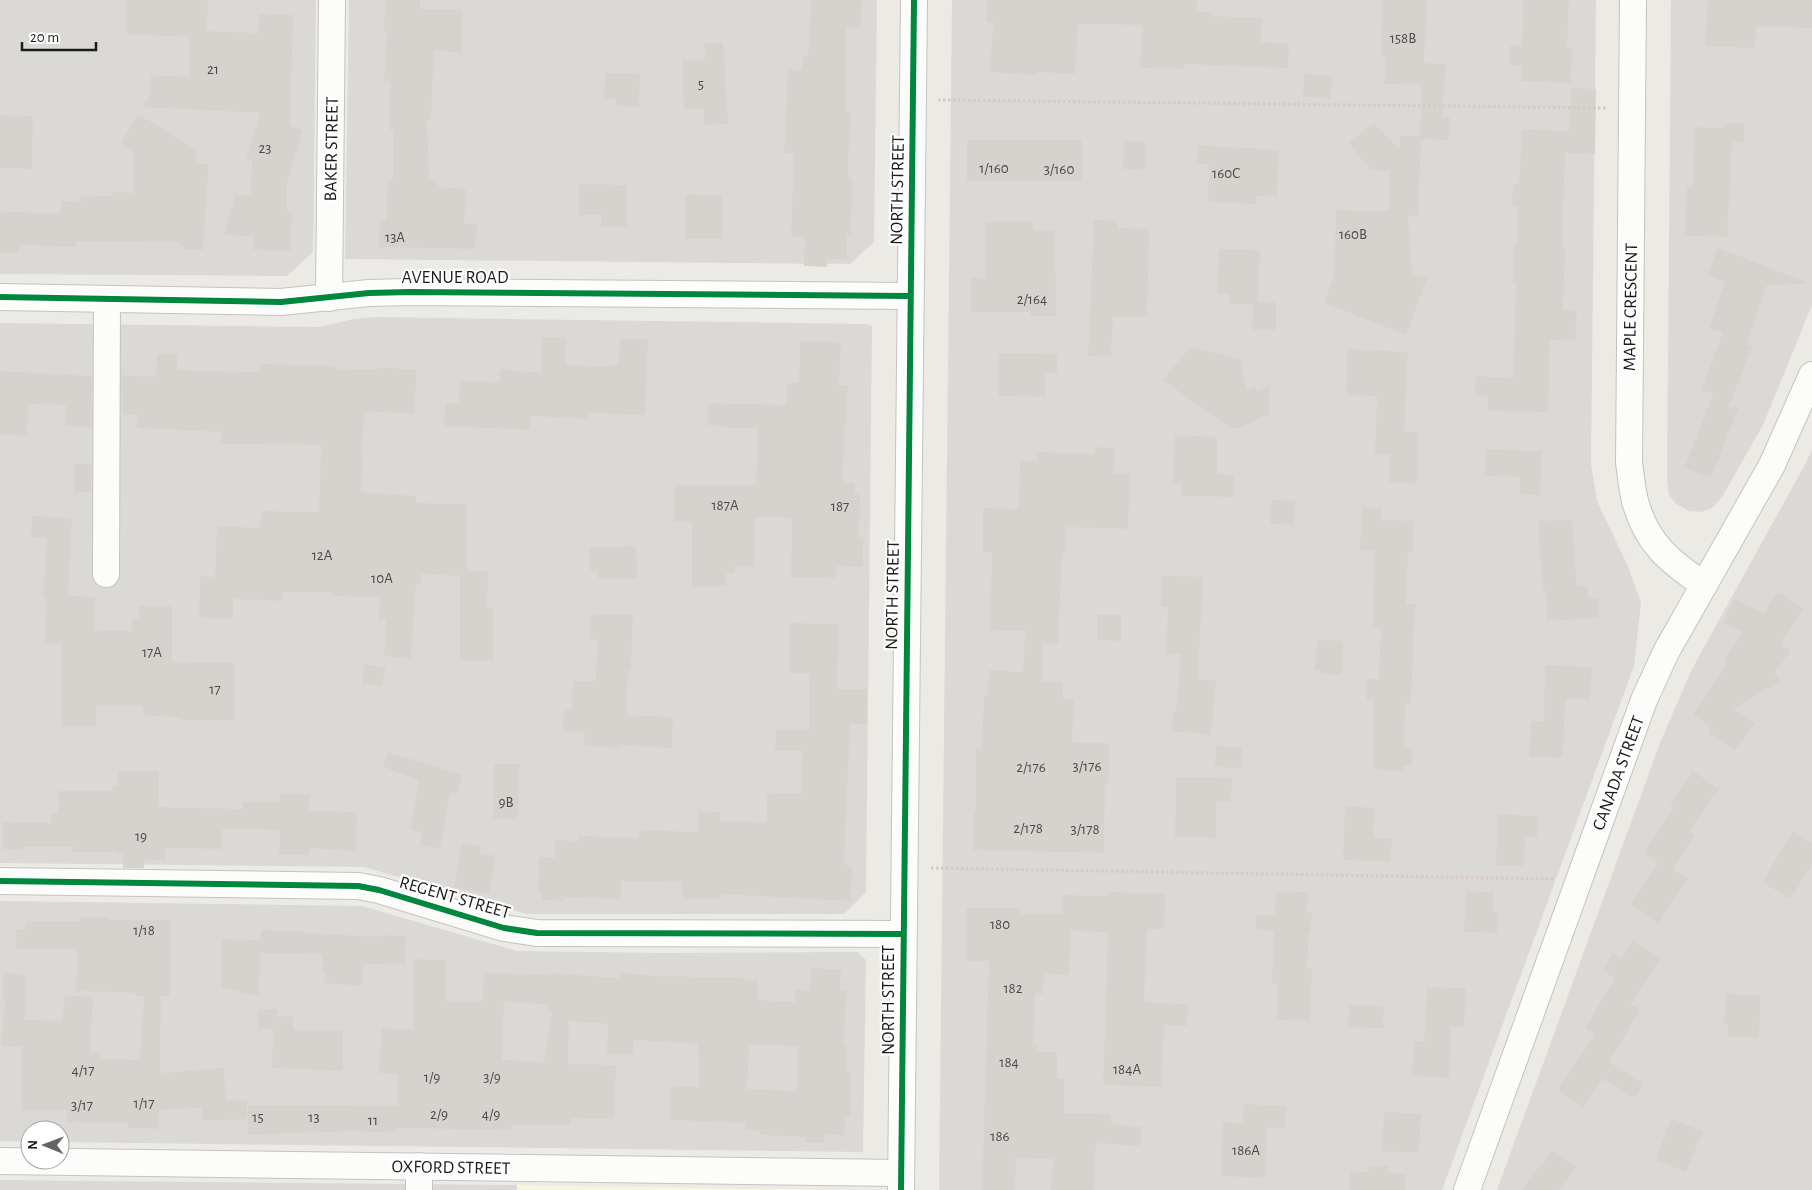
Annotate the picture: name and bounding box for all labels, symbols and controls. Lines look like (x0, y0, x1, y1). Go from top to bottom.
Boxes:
scale bar (22, 20, 96, 52)
text: 20 m (30, 30, 59, 45)
house number: 158B (1390, 31, 1416, 46)
house number: 21 (207, 62, 219, 77)
house number: 5 (698, 77, 704, 92)
street label: BAKER STREET (322, 96, 342, 202)
street label: NORTH STREET (888, 135, 908, 245)
house number: 23 (258, 141, 272, 156)
house number: 1/160 (979, 161, 1009, 176)
house number: 3/160 (1044, 162, 1074, 177)
house number: 160C (1212, 166, 1240, 181)
house number: 160B (1339, 227, 1367, 242)
house number: 13A (385, 230, 405, 245)
street label: MAPLE CRESCENT (1621, 242, 1641, 371)
street label: AVENUE ROAD (401, 269, 509, 287)
house number: 2/164 (1017, 292, 1047, 307)
house number: 187A (711, 498, 739, 513)
house number: 187 (831, 499, 849, 514)
street label: NORTH STREET (883, 540, 903, 650)
house number: 12A (312, 548, 333, 563)
house number: 10A (371, 571, 393, 586)
house number: 17A (142, 645, 162, 660)
house number: 17 (209, 682, 221, 697)
street label: CANADA STREET (1590, 714, 1648, 833)
house number: 3/176 (1073, 759, 1101, 774)
house number: 2/176 (1016, 760, 1046, 775)
house number: 9B (498, 795, 514, 810)
house number: 2/178 (1013, 821, 1043, 836)
house number: 3/178 (1070, 822, 1100, 837)
house number: 19 (135, 829, 147, 844)
street label: REGENT STREET (397, 873, 513, 922)
house number: 180 (990, 917, 1010, 932)
house number: 1/18 (133, 923, 155, 938)
street label: NORTH STREET (880, 945, 898, 1055)
house number: 182 (1003, 981, 1023, 996)
house number: 184 (999, 1055, 1019, 1070)
house number: 184A (1113, 1062, 1141, 1077)
house number: 4/17 (72, 1063, 94, 1078)
house number: 1/9 (424, 1070, 440, 1085)
house number: 3/9 (483, 1070, 501, 1085)
house number: 1/17 (134, 1096, 154, 1111)
house number: 3/17 (71, 1098, 93, 1113)
house number: 2/9 (430, 1107, 448, 1122)
house number: 4/9 (482, 1107, 500, 1122)
house number: 15 (252, 1110, 264, 1125)
house number: 13 (308, 1110, 320, 1125)
house number: 11 (368, 1113, 378, 1128)
north arrow (20, 1120, 70, 1170)
house number: 186 (990, 1129, 1010, 1144)
text: N (26, 1140, 40, 1150)
house number: 186A (1232, 1143, 1260, 1158)
street label: OXFORD STREET (391, 1158, 511, 1178)

